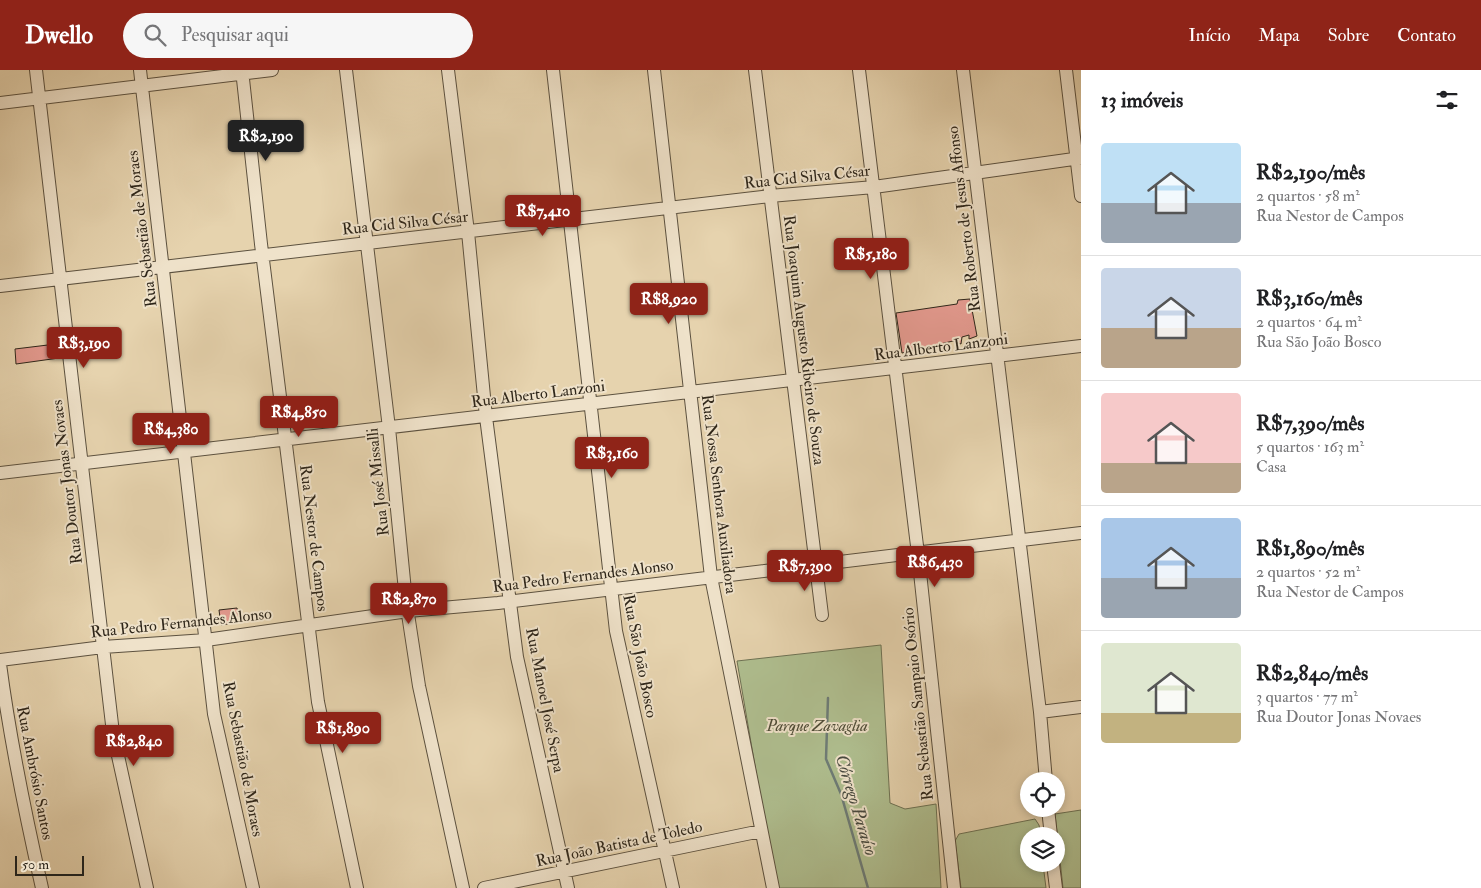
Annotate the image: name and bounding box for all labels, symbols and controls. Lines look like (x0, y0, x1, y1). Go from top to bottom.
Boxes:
search box (123, 13, 473, 58)
text: Dwello (25, 20, 93, 51)
icon: search (141, 21, 169, 49)
text: Pesquisar aqui (181, 23, 289, 47)
text: Início (1189, 24, 1230, 47)
text: Mapa (1258, 24, 1300, 47)
text: Sobre (1328, 24, 1369, 47)
text: Contato (1397, 24, 1456, 47)
icon: filters (1433, 86, 1461, 114)
text: 13 imóveis (1101, 87, 1183, 114)
pin: R$2,190 (220, 119, 312, 162)
street label: Rua Roberto de Jesus Affonso (943, 125, 986, 313)
text: R$2,190 (239, 126, 293, 146)
street label: Rua Sebastião de Moraes (122, 150, 162, 308)
text: R$2,190/mês (1256, 159, 1365, 186)
street label: Rua Cid Silva César (743, 160, 871, 194)
icon: home (1141, 163, 1201, 223)
text: 2 quartos · 58 m² (1256, 186, 1360, 206)
pin: R$7,410 (497, 194, 589, 237)
text: R$7,410 (516, 201, 570, 221)
street label: Rua Cid Silva César (341, 206, 469, 240)
text: Rua Nestor de Campos (1256, 206, 1404, 226)
street label: Rua Joaquim Augusto Ribeiro de Souza (778, 214, 829, 467)
pin: R$5,180 (825, 238, 917, 280)
text: R$5,180 (845, 244, 897, 264)
pin: R$8,920 (623, 282, 715, 325)
text: R$3,160/mês (1256, 285, 1362, 312)
icon: home (1141, 288, 1201, 348)
text: R$8,920 (641, 289, 697, 309)
text: 2 quartos · 64 m² (1256, 312, 1362, 332)
pin: R$3,190 (38, 326, 130, 369)
street label: Rua Alberto Lanzoni (873, 329, 1009, 365)
text: Rua São João Bosco (1256, 332, 1381, 352)
text: R$3,190 (58, 333, 110, 353)
street label: Rua Alberto Lanzoni (470, 376, 606, 412)
street label: Rua Nossa Senhora Auxiliadora (697, 393, 741, 595)
pin: R$4,850 (253, 396, 345, 438)
street label: Rua Doutor Jonas Novaes (47, 399, 88, 565)
text: R$4,850 (271, 402, 327, 422)
text: R$7,390/mês (1256, 410, 1364, 437)
pin: R$4,380 (125, 412, 217, 455)
icon: home (1141, 413, 1201, 473)
text: R$4,380 (143, 419, 199, 439)
street label: Rua José Missalli (362, 427, 395, 537)
pin: R$3,160 (566, 436, 658, 479)
text: 5 quartos · 163 m² (1256, 437, 1364, 457)
text: R$3,160 (586, 443, 638, 463)
text: Casa (1256, 457, 1286, 477)
street label: Rua Nestor de Campos (294, 464, 333, 613)
text: R$1,890/mês (1256, 535, 1364, 562)
icon: home (1141, 538, 1201, 598)
pin: R$6,430 (889, 546, 981, 588)
pin: R$7,390 (759, 550, 851, 592)
text: R$6,430 (907, 552, 963, 572)
street label: Rua Pedro Fernandes Alonso (491, 555, 675, 597)
text: R$7,390 (778, 556, 832, 576)
text: 2 quartos · 52 m² (1256, 562, 1360, 582)
pin: R$2,870 (363, 582, 455, 625)
text: Rua Nestor de Campos (1256, 582, 1404, 602)
text: R$2,870 (381, 589, 437, 609)
street label: Rua São João Bosco (617, 593, 662, 720)
street label: Rua Pedro Fernandes Alonso (89, 604, 273, 642)
street label: Rua Sebastião Sampaio Osório (898, 606, 939, 801)
street label: Rua Manoel José Serpa (520, 626, 569, 775)
text: R$2,840/mês (1256, 660, 1368, 687)
icon: home (1141, 663, 1201, 723)
street label: Rua Sebastião de Moraes (218, 680, 268, 838)
text: 3 quartos · 77 m² (1256, 687, 1358, 707)
street label: Rua Ambrósio Santos (12, 704, 58, 842)
text: Rua Doutor Jonas Novaes (1256, 707, 1421, 727)
pin: R$1,890 (297, 712, 389, 754)
park label: Parque Zavaglia (765, 716, 868, 736)
text: R$1,890 (316, 718, 370, 738)
pin: R$2,840 (88, 724, 180, 767)
text: R$2,840 (106, 731, 162, 751)
water label: Córrego Paraíso (830, 752, 882, 858)
map controls (1020, 772, 1065, 872)
button: locate (1020, 772, 1065, 817)
street label: Rua João Batista de Toledo (534, 817, 705, 872)
button: layers (1020, 827, 1065, 872)
scale bar (15, 853, 84, 876)
text: 50 m (22, 856, 49, 873)

